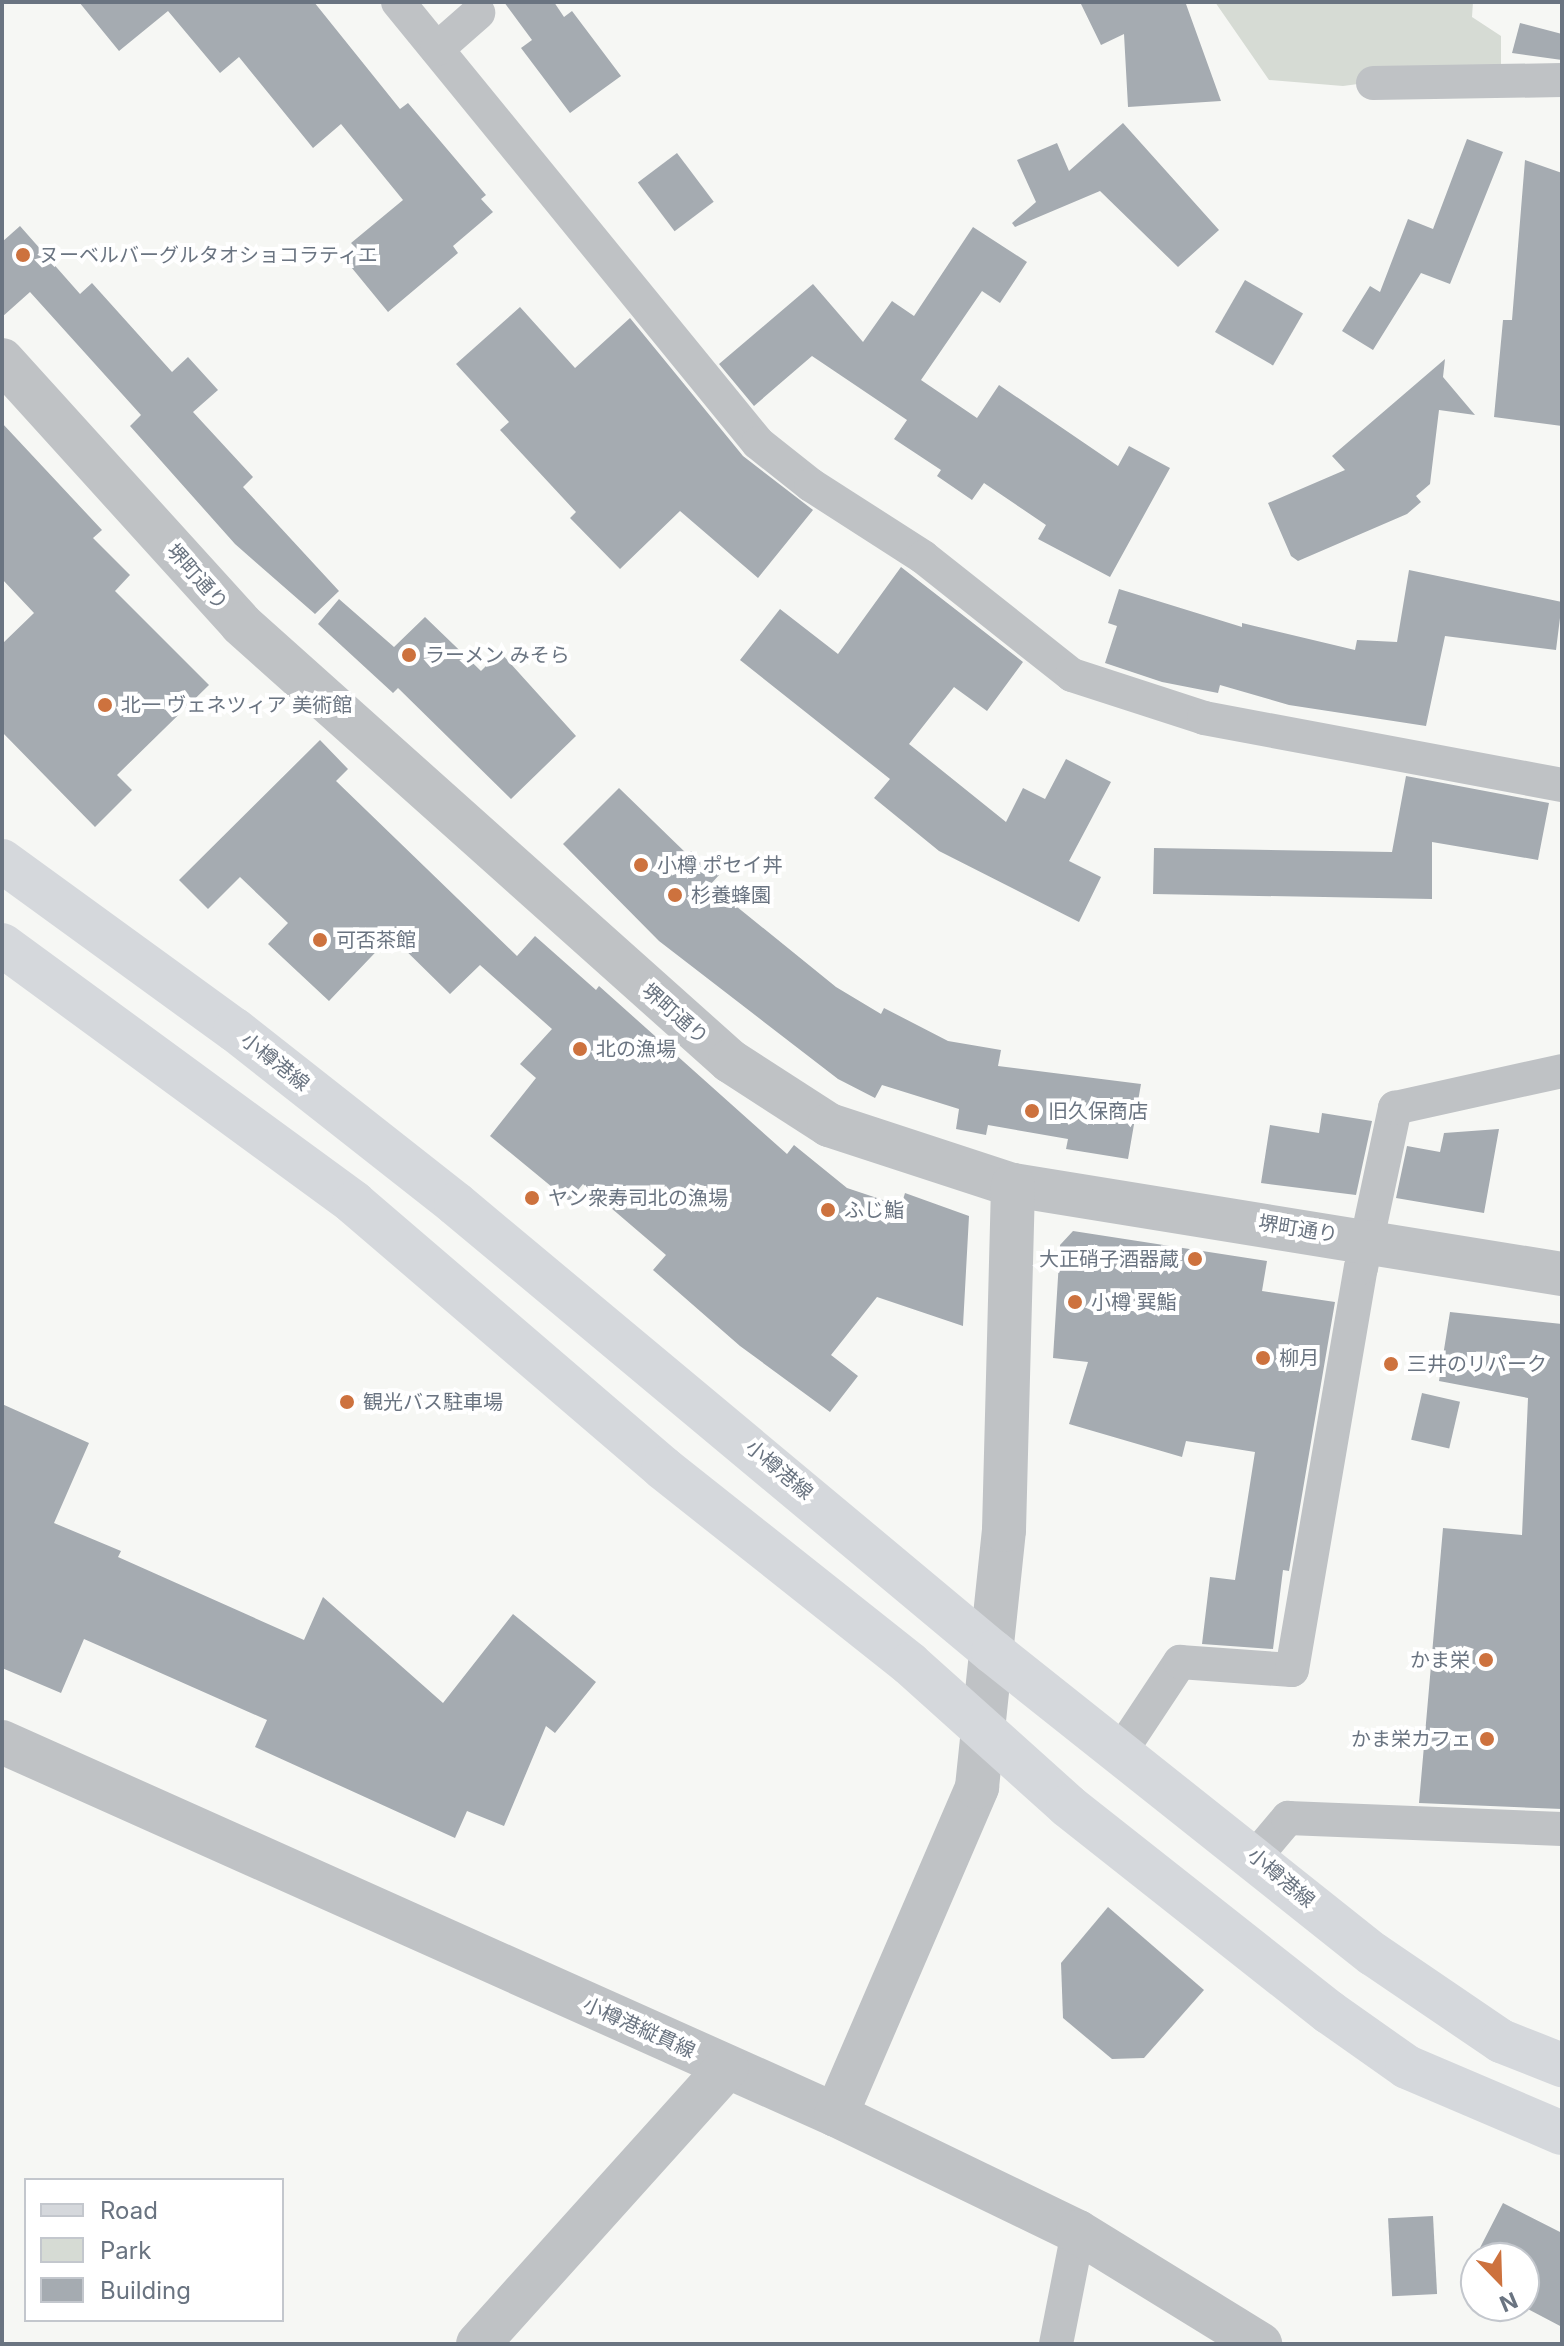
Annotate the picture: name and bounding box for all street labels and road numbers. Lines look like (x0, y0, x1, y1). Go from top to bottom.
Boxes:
street label: 堺町通り (161, 539, 233, 615)
street label: 堺町通り (637, 979, 713, 1049)
street label: 小樽港線 (236, 1028, 314, 1096)
street label: 堺町通り (1257, 1211, 1339, 1247)
street label: 小樽港線 (741, 1435, 817, 1505)
street label: 小樽港線 (1243, 1843, 1319, 1913)
street label: 小樽港縦貫線 (579, 1993, 699, 2063)

